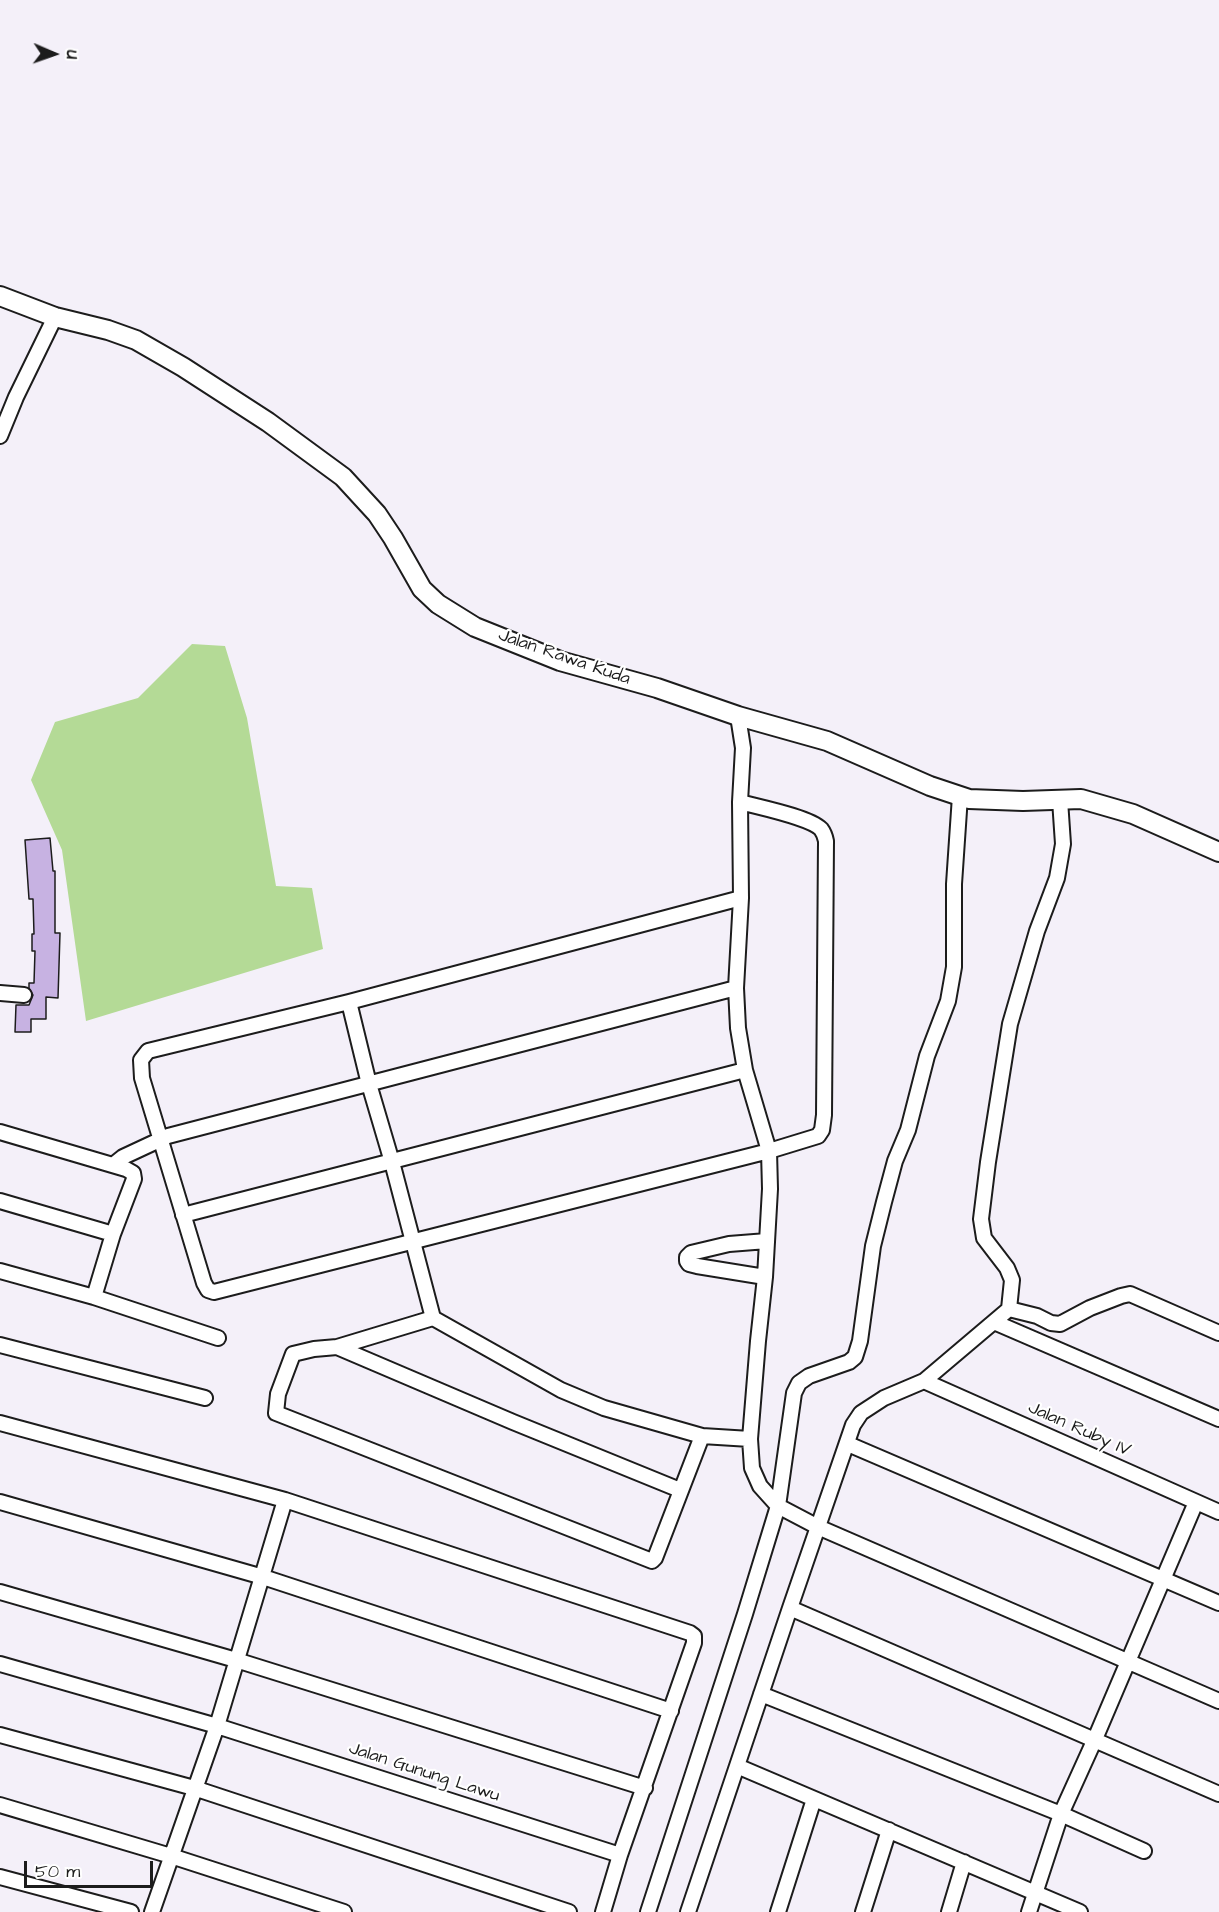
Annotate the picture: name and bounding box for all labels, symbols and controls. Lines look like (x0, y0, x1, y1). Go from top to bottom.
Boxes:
north arrow (24, 24, 84, 84)
text: U (61, 50, 83, 59)
street label: Jalan Rawa Kuda (495, 625, 633, 691)
street label: Jalan Ruby IV (1024, 1398, 1134, 1462)
street label: Jalan Gunung Lawu (346, 1738, 502, 1808)
scale bar (27, 1849, 156, 1887)
text: 50 m (35, 1859, 80, 1884)

